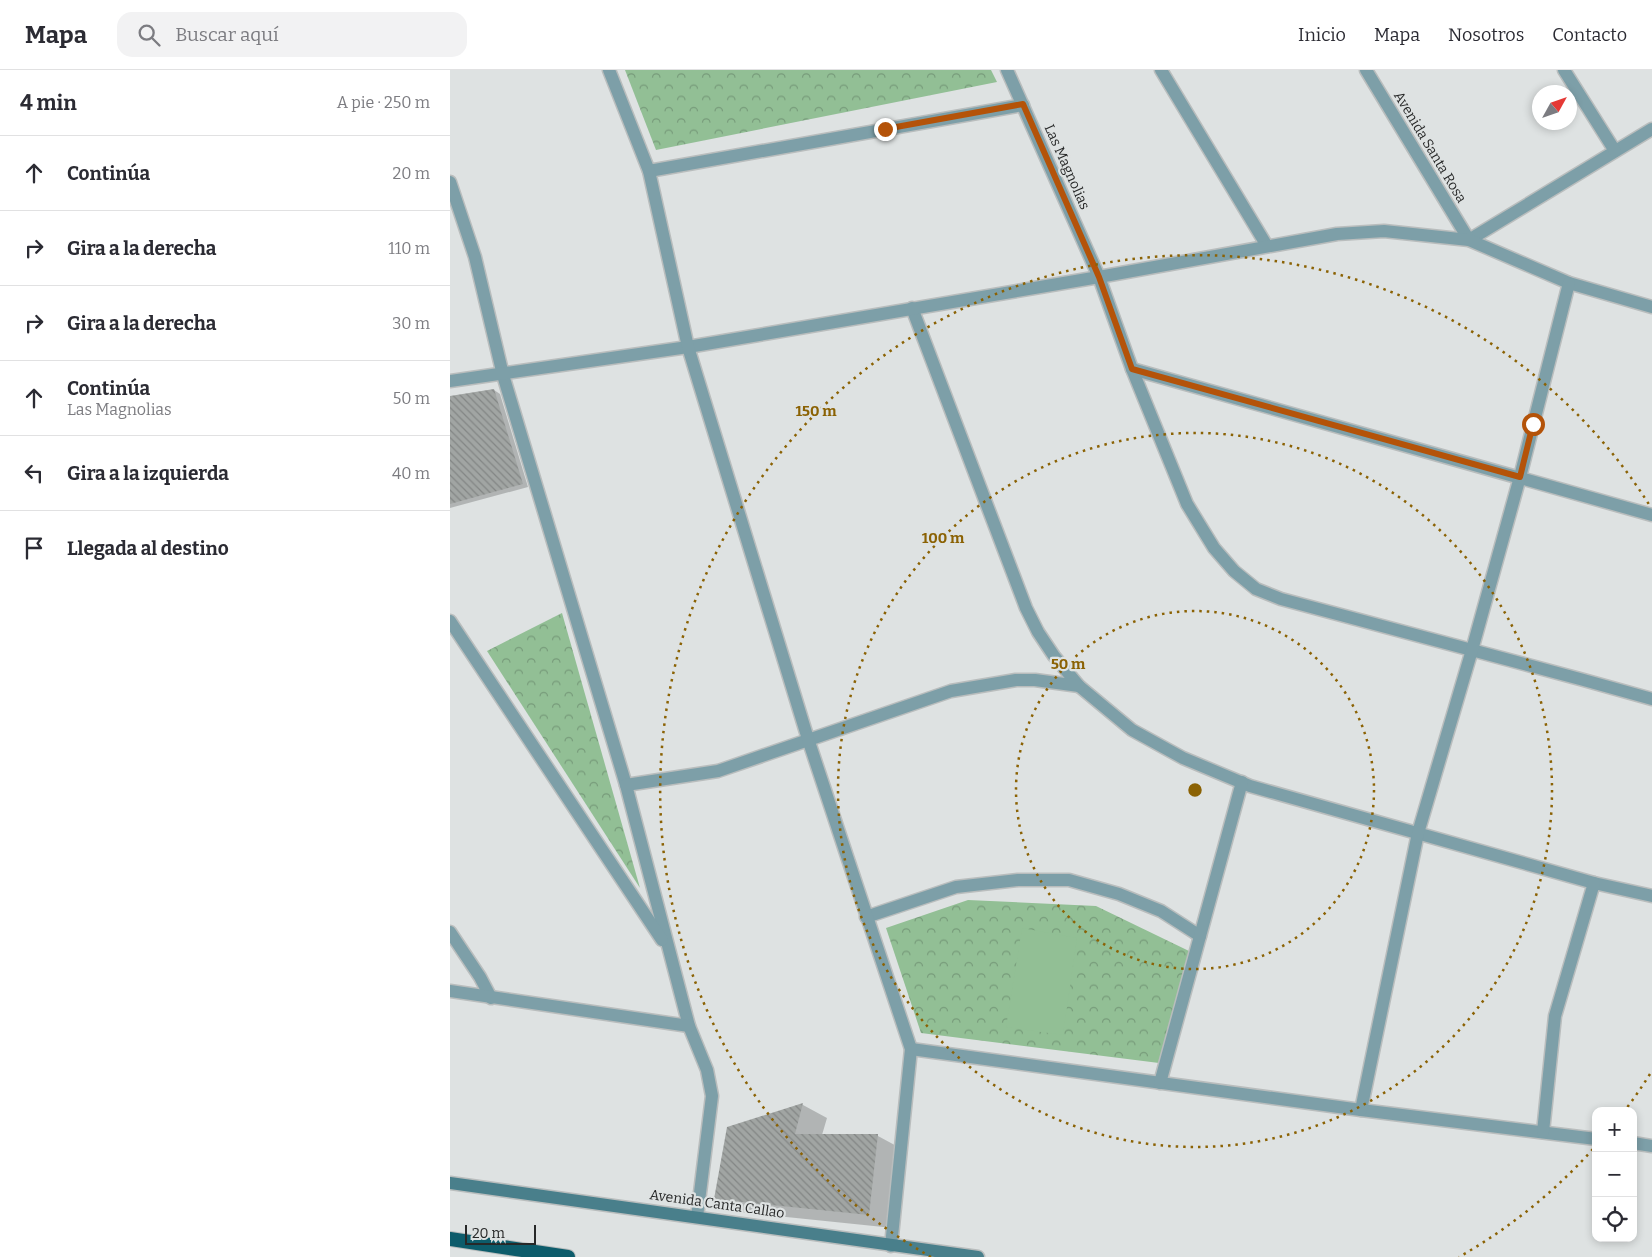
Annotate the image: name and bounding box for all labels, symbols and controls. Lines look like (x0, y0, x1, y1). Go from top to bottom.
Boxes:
search box (117, 12, 467, 57)
text: Mapa (25, 21, 87, 49)
icon: search (135, 21, 163, 49)
text: Buscar aquí (175, 23, 279, 46)
text: Inicio (1298, 24, 1346, 46)
text: Mapa (1374, 24, 1420, 46)
text: Nosotros (1448, 24, 1524, 46)
text: Contacto (1552, 24, 1627, 46)
north arrow (1532, 85, 1577, 130)
street label: Avenida Santa Rosa (1390, 88, 1470, 206)
text: 4 min (20, 90, 77, 116)
text: A pie · 250 m (337, 93, 430, 112)
route end (874, 118, 897, 141)
street label: Las Magnolias (1041, 122, 1093, 212)
icon: ahead (20, 159, 48, 187)
text: Continúa (67, 162, 150, 185)
text: 20 m (393, 164, 430, 183)
icon: right (20, 234, 48, 262)
text: Gira a la derecha (67, 237, 216, 260)
text: 110 m (388, 239, 430, 258)
icon: right (20, 309, 48, 337)
text: Gira a la derecha (67, 312, 216, 335)
text: 30 m (392, 314, 430, 333)
text: Continúa (67, 377, 150, 400)
icon: ahead (20, 384, 48, 412)
text: 50 m (393, 389, 430, 408)
text: Las Magnolias (67, 400, 172, 419)
text: 150 m (795, 402, 837, 420)
route start (1522, 413, 1545, 436)
icon: left (20, 459, 48, 487)
text: Gira a la izquierda (67, 462, 229, 485)
text: 40 m (392, 464, 430, 483)
text: 100 m (922, 529, 965, 547)
icon: arrive (20, 534, 48, 562)
text: Llegada al destino (67, 537, 229, 560)
text: 50 m (1051, 655, 1086, 673)
centre of rings (1186, 781, 1204, 799)
map controls (1592, 1107, 1637, 1242)
button: + (1592, 1107, 1637, 1152)
button: − (1592, 1152, 1637, 1197)
street label: Avenida Canta Callao (648, 1186, 786, 1222)
button: locate (1592, 1197, 1637, 1242)
scale bar (465, 1222, 536, 1245)
text: 20 m (472, 1225, 505, 1242)

